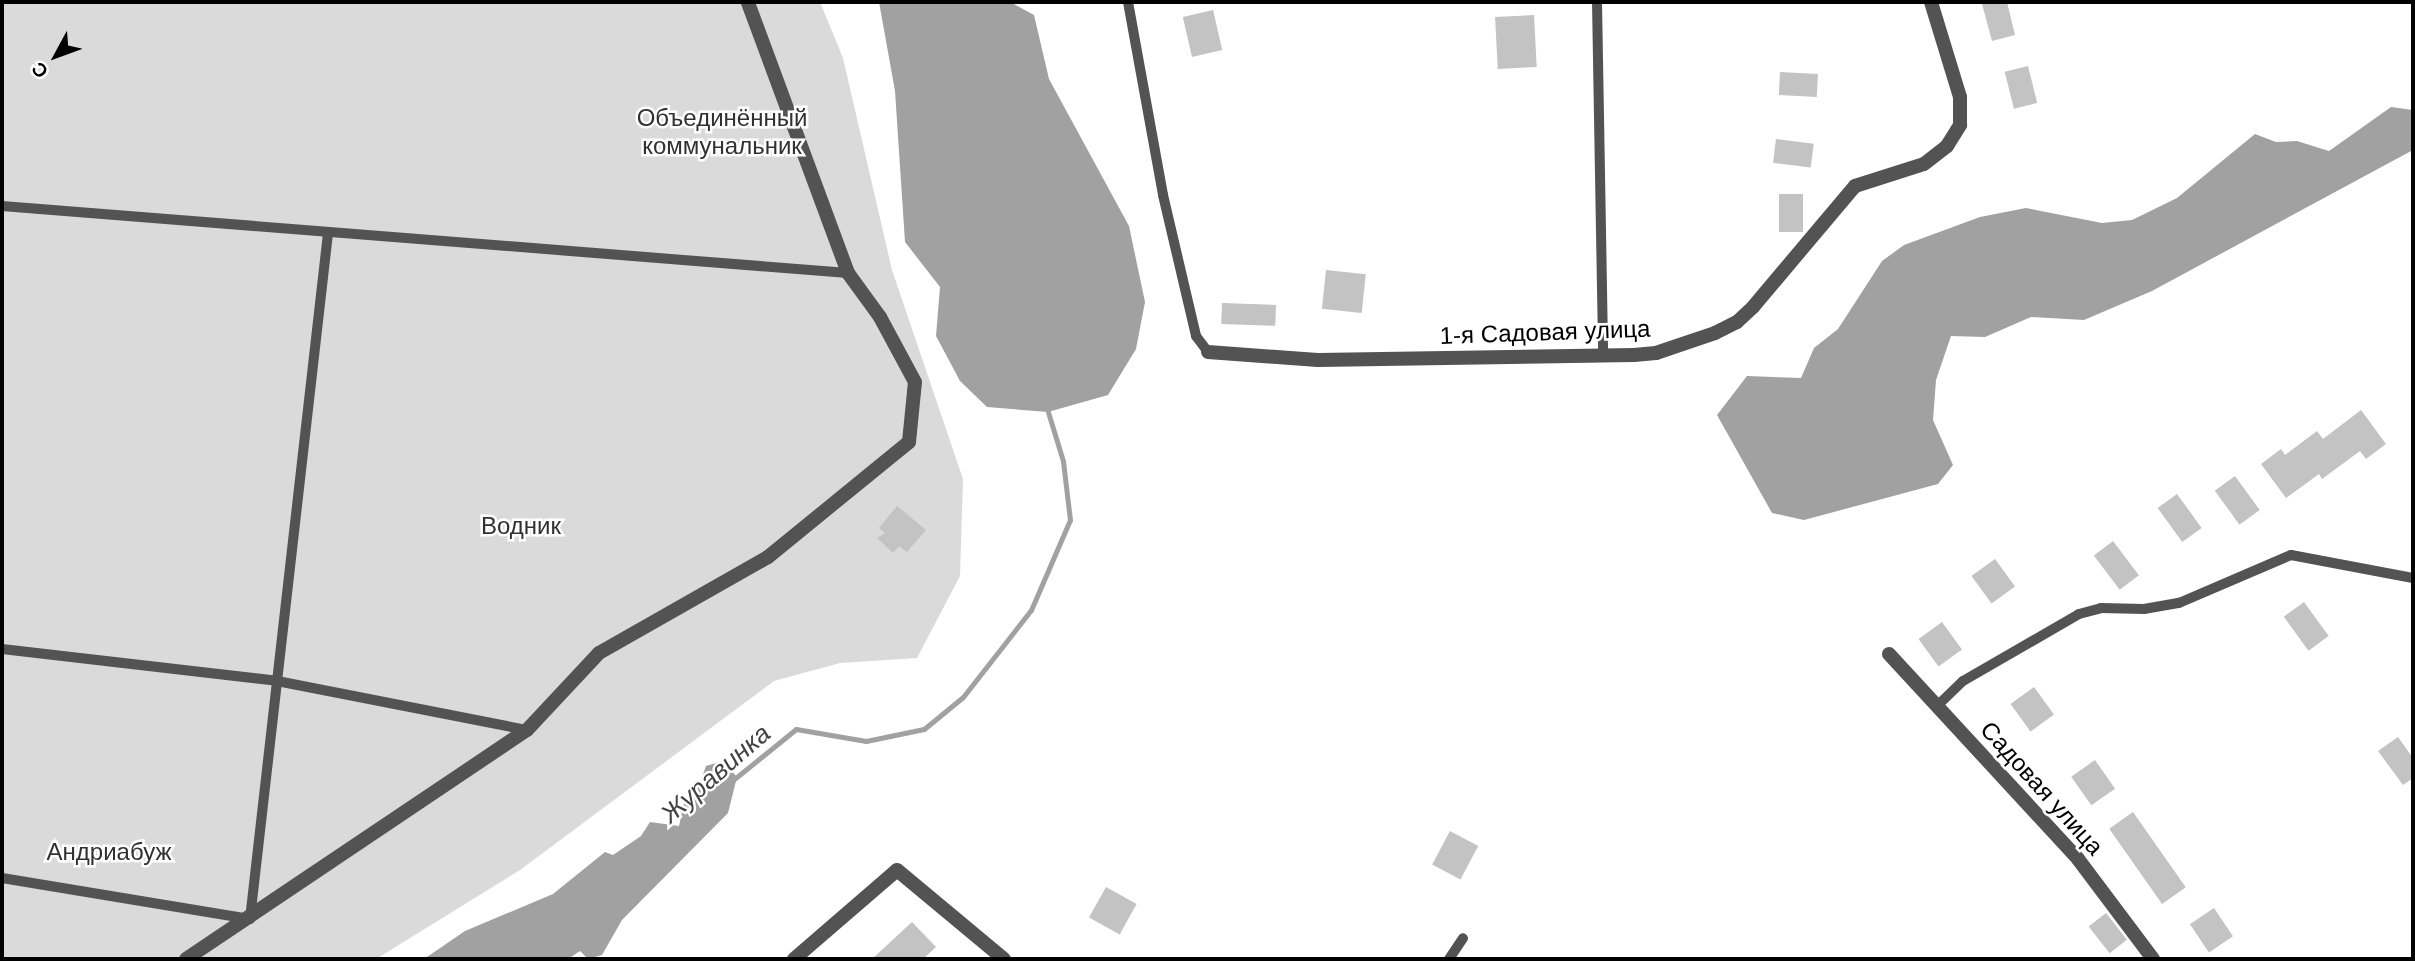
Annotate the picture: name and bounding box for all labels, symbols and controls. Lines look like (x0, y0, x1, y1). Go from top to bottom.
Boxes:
north arrow (21, 21, 91, 91)
text: С (27, 58, 52, 82)
park label: Объединённый коммунальник (637, 104, 807, 160)
street label: 1-я Садовая улица (1439, 314, 1651, 350)
park label: Водник (481, 512, 561, 540)
street label: Садовая улица (1974, 715, 2110, 861)
water label: Журавинка (655, 718, 777, 830)
park label: Андриабуж (47, 838, 171, 866)

